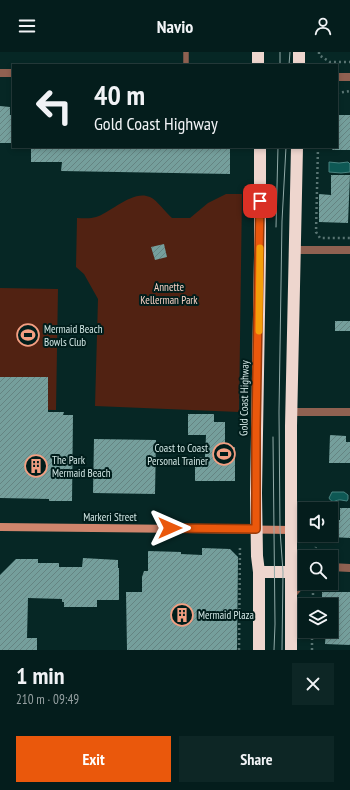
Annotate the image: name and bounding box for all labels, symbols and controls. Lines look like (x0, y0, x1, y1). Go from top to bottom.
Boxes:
icon: menu (16, 15, 38, 37)
text: Navio (157, 15, 193, 38)
icon: person (312, 15, 334, 37)
text: 40 m (94, 76, 145, 113)
icon: left (28, 80, 80, 132)
text: Gold Coast Highway (94, 112, 218, 135)
pin (243, 184, 277, 218)
icon: arrive (249, 190, 271, 212)
park label: Annette Kellerman Park (140, 280, 198, 307)
sports icon: Mermaid Beach Bowls Club (15, 322, 41, 348)
place label: Mermaid Beach Bowls Club (44, 322, 103, 349)
street label: Gold Coast Highway (236, 359, 252, 436)
place label: Coast to Coast Personal Trainer (147, 441, 208, 468)
sports icon: Coast to Coast Personal Trainer (211, 441, 237, 467)
building icon: The Park Mermaid Beach (23, 453, 49, 479)
place label: The Park Mermaid Beach (52, 453, 111, 480)
map controls (298, 502, 338, 638)
button: sound (298, 502, 338, 542)
position arrow (149, 507, 191, 549)
street label: Markeri Street (83, 510, 137, 524)
button: search (298, 550, 338, 590)
button: layers (298, 598, 338, 638)
building icon: Mermaid Plaza (169, 602, 195, 628)
place label: Mermaid Plaza (198, 608, 254, 622)
text: 1 min (16, 660, 64, 691)
button: close (292, 663, 334, 705)
text: 210 m · 09:49 (16, 691, 79, 708)
button: Exit (16, 736, 171, 782)
button: Share (179, 736, 334, 782)

